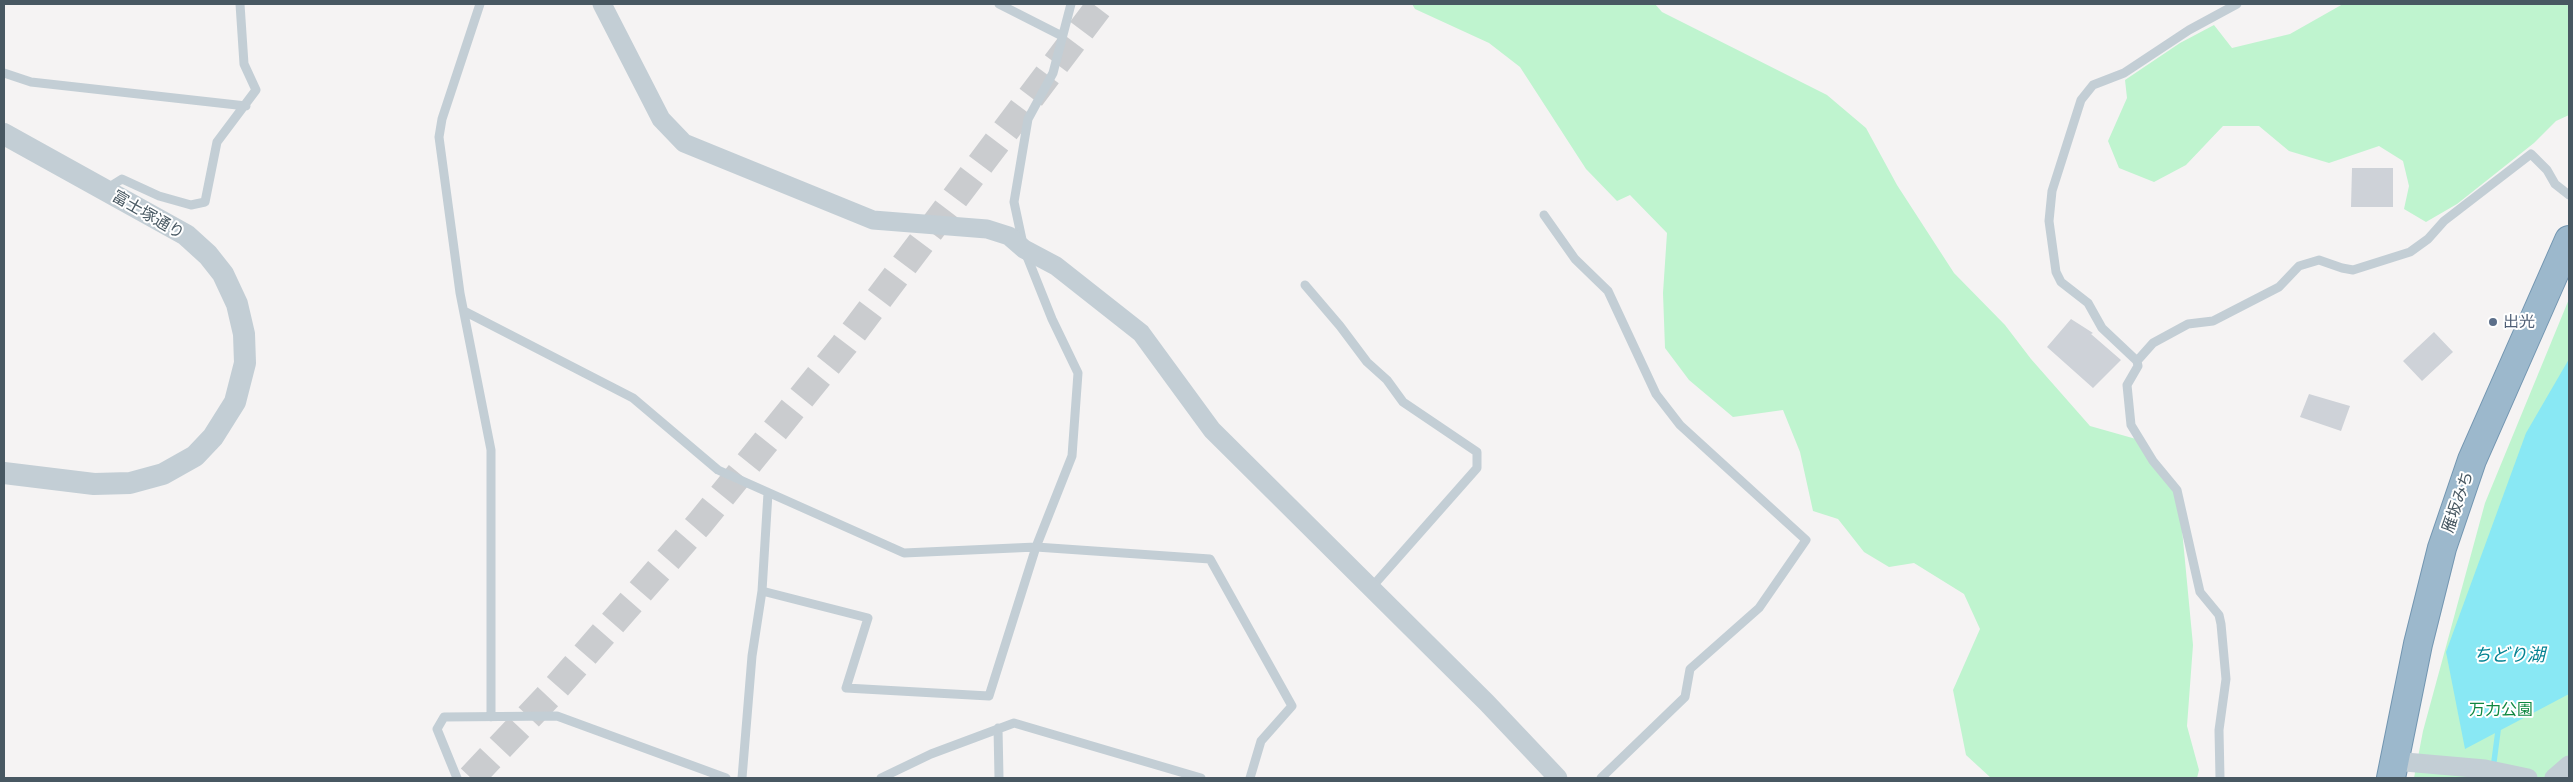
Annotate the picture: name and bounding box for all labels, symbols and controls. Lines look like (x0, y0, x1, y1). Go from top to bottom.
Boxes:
street label: 富士塚通り (109, 187, 187, 243)
place label: 出光 (2503, 312, 2535, 332)
marker: 出光 (2487, 316, 2499, 328)
street label: 雁坂みち (2439, 469, 2477, 535)
water label: ちどり湖 (2473, 645, 2545, 667)
park label: 万力公園 (2469, 700, 2533, 720)

